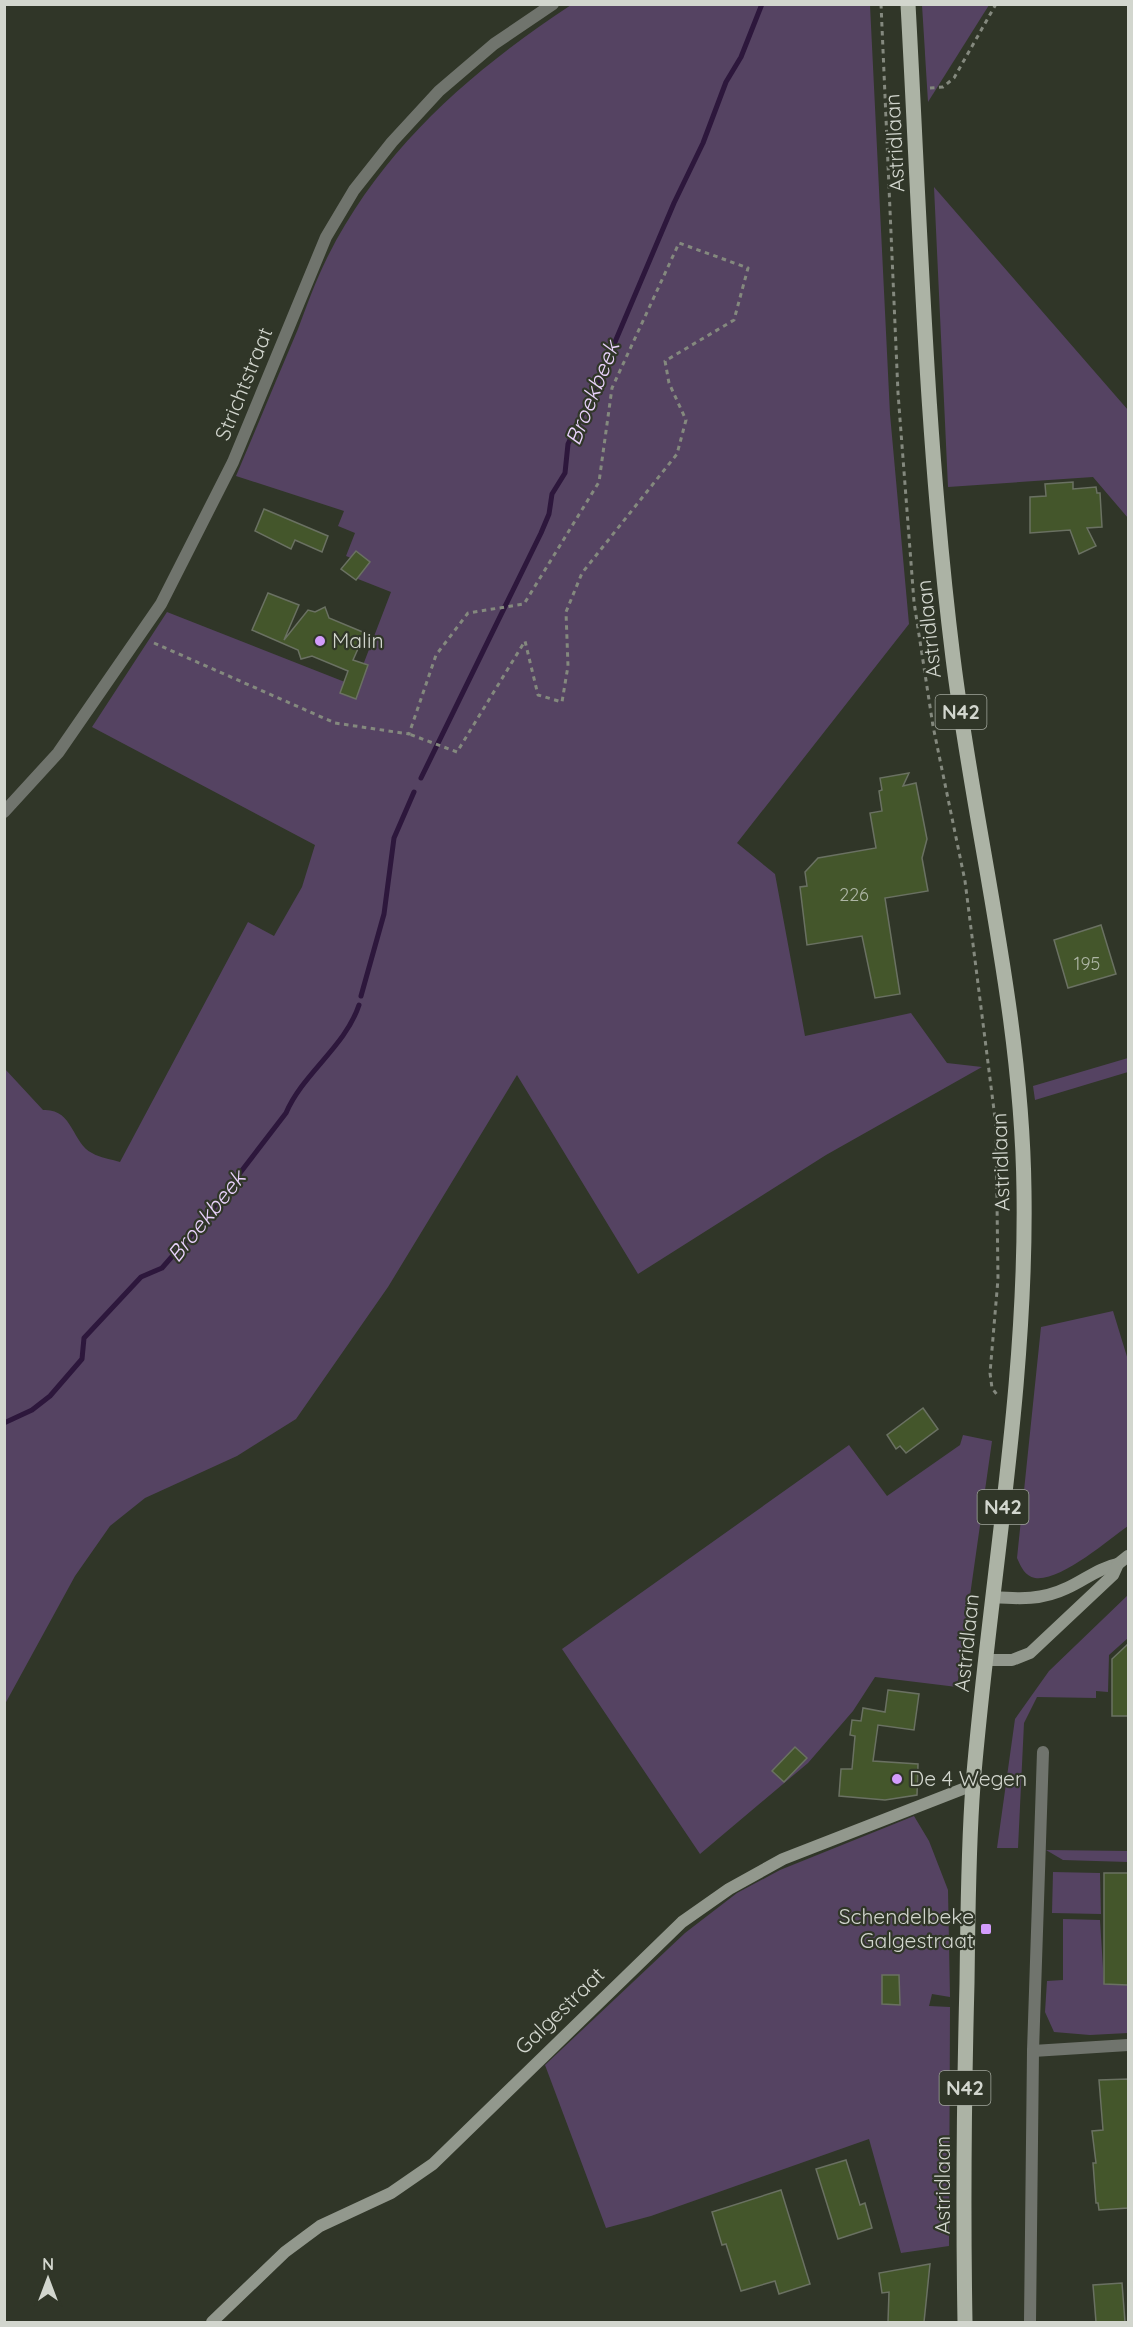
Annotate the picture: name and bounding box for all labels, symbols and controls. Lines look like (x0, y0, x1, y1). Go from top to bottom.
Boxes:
street label: Astridlaan (878, 93, 910, 193)
street label: Strichtstraat (209, 323, 277, 444)
water label: Broekbeek (558, 335, 626, 449)
street label: Astridlaan (910, 579, 946, 679)
place label: Malin (332, 627, 384, 653)
marker: Malin (313, 634, 327, 648)
road number: N42 (936, 695, 986, 729)
house number: 226 (839, 883, 869, 906)
house number: 195 (1074, 952, 1100, 975)
street label: Astridlaan (985, 1112, 1015, 1212)
water label: Broekbeek (161, 1163, 253, 1267)
road number: N42 (978, 1490, 1028, 1524)
street label: Astridlaan (948, 1593, 984, 1693)
place label: De 4 Wegen (909, 1765, 1027, 1791)
marker: De 4 Wegen (890, 1772, 904, 1786)
place label: Schendelbeke Galgestraat (839, 1903, 974, 1953)
marker: Schendelbeke Galgestraat (979, 1922, 993, 1936)
street label: Galgestraat (509, 1961, 609, 2059)
road number: N42 (940, 2071, 990, 2105)
street label: Astridlaan (929, 2136, 955, 2234)
north arrow (18, 2249, 78, 2309)
text: N (42, 2254, 54, 2274)

